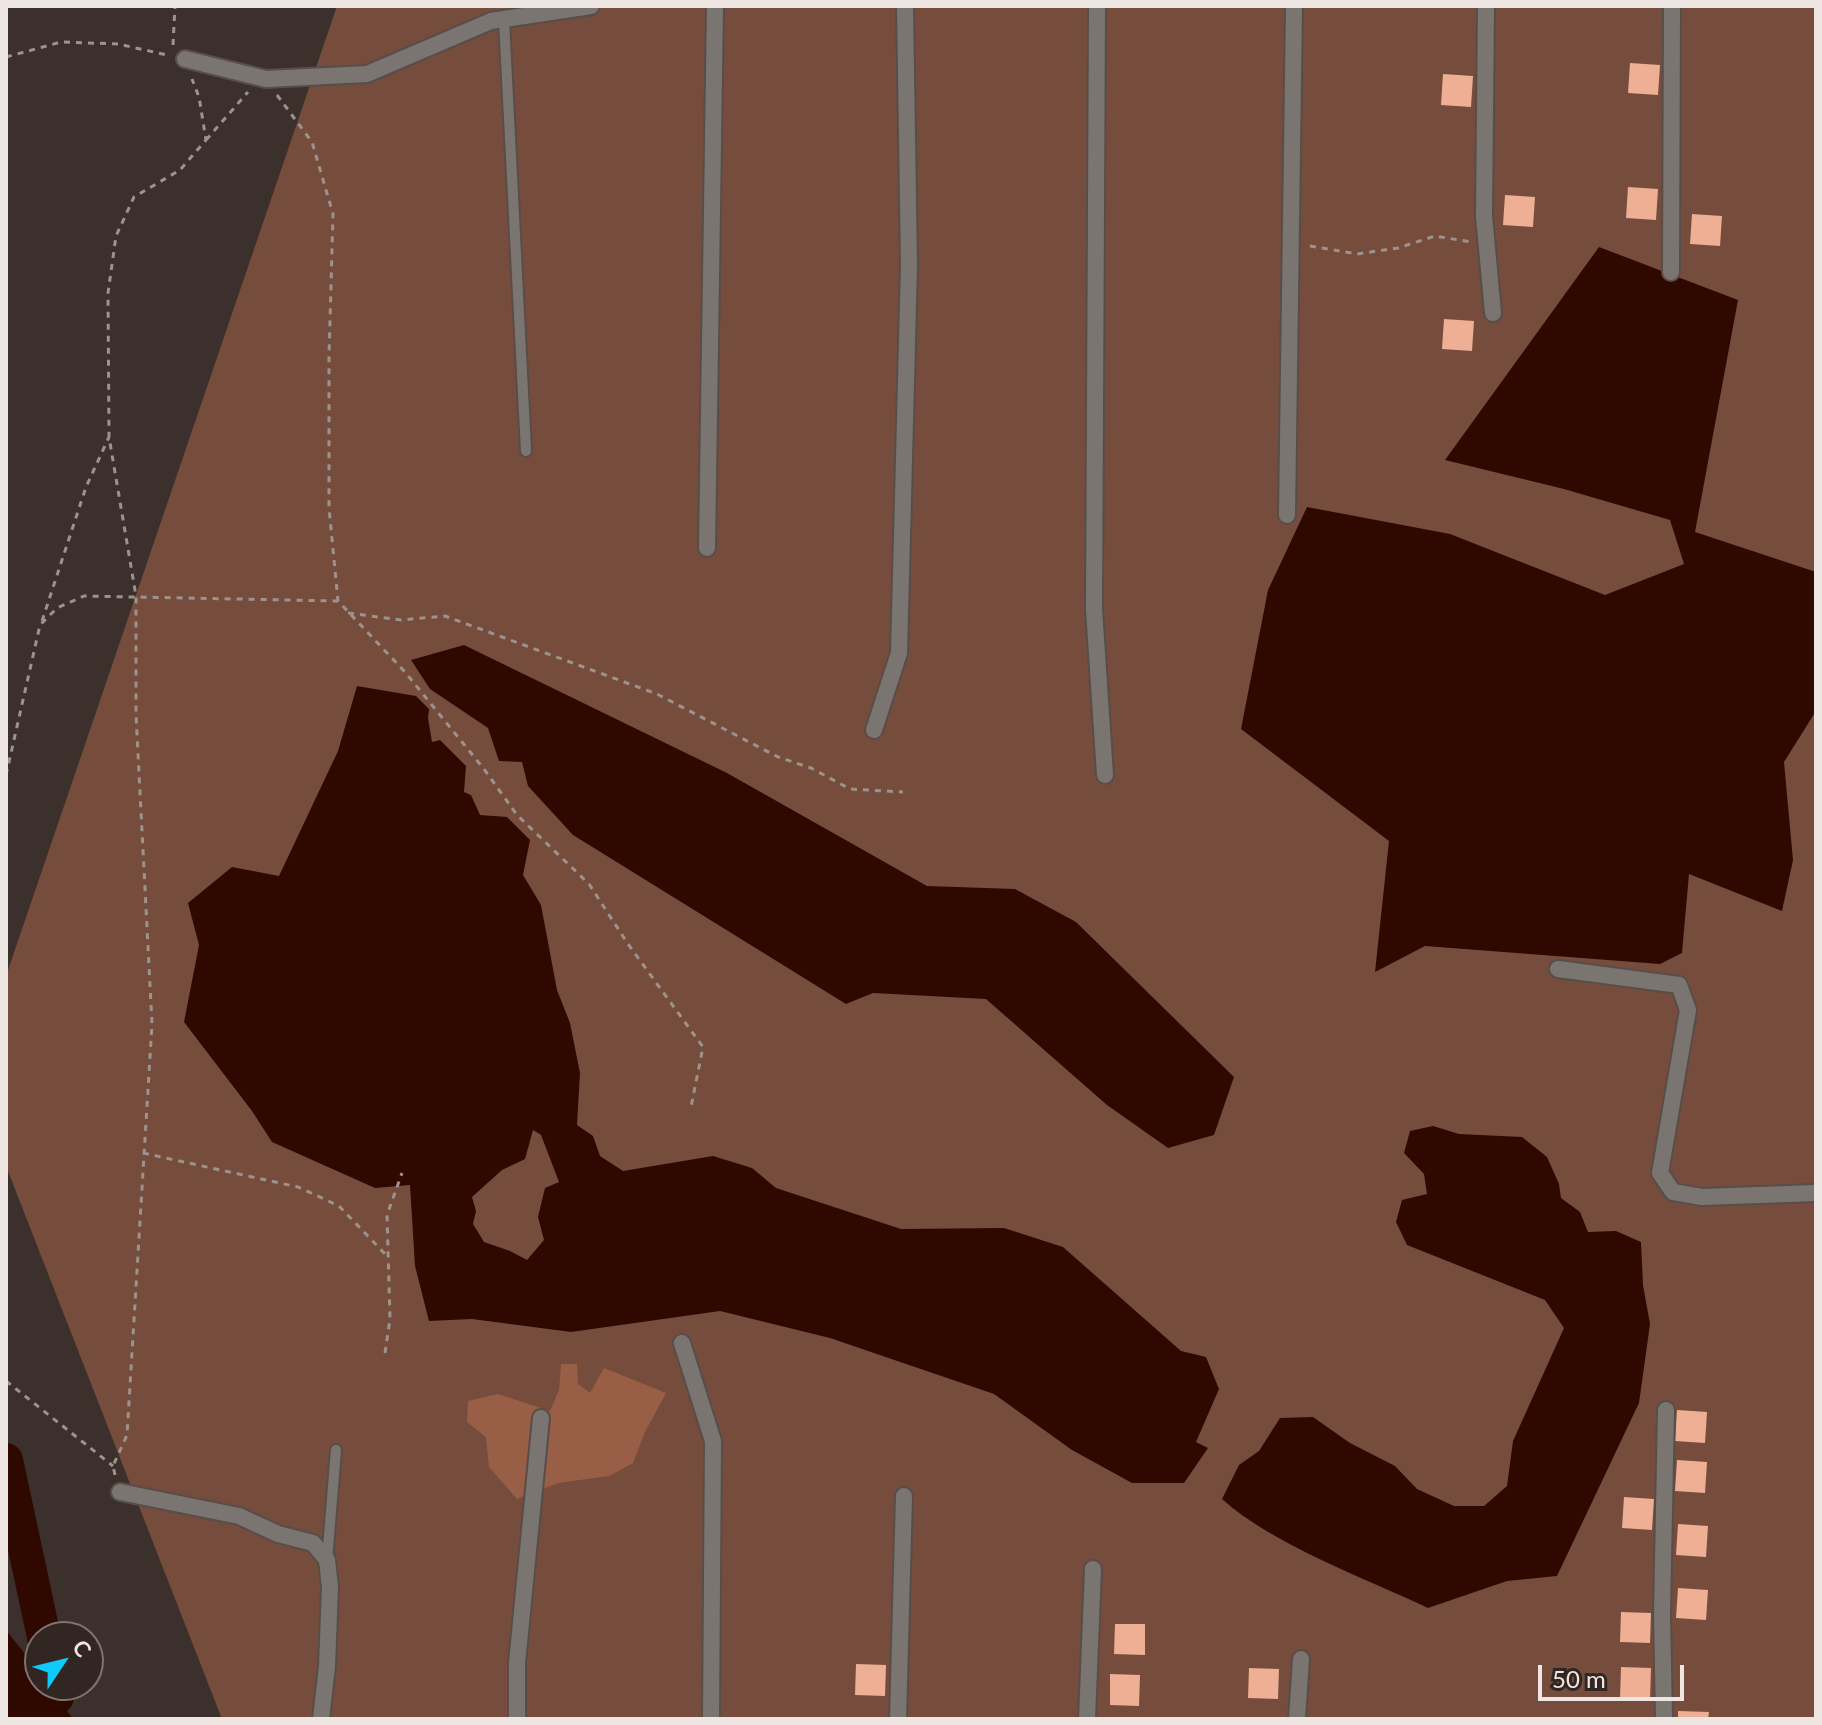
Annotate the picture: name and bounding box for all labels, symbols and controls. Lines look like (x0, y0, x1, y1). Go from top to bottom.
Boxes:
north arrow (24, 1621, 104, 1701)
text: С (67, 1634, 98, 1662)
scale bar (1542, 1649, 1688, 1699)
text: 50 m (1552, 1664, 1606, 1693)

